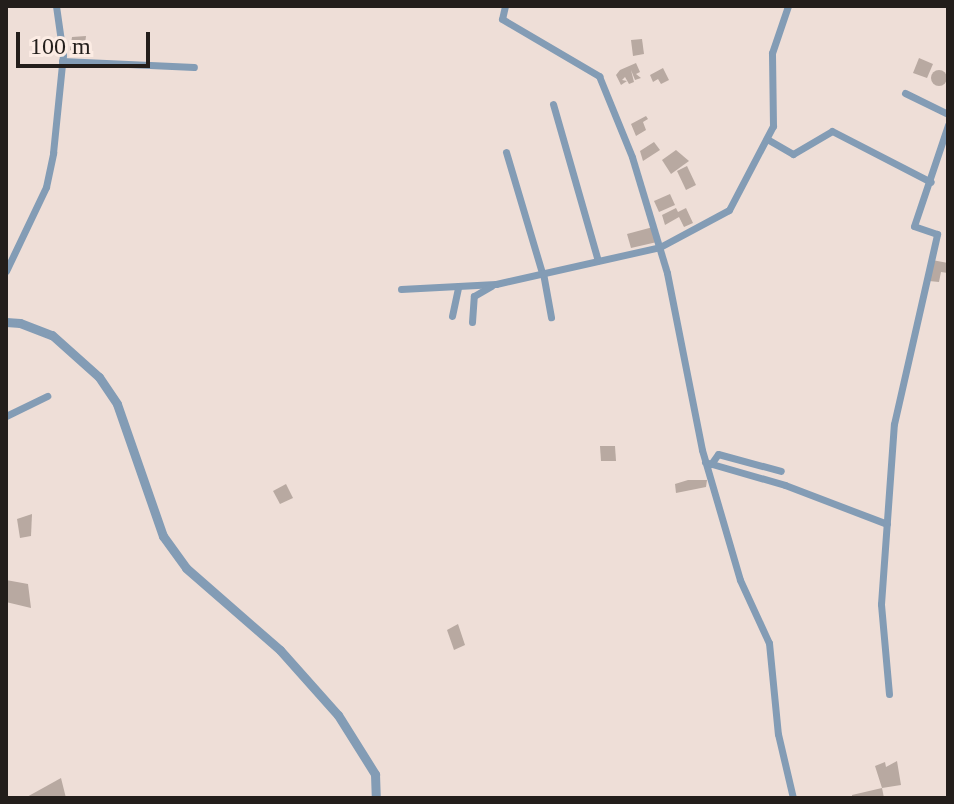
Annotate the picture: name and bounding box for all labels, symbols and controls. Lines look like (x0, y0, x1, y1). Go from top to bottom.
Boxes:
scale bar (20, 16, 154, 66)
text: 100 m (30, 33, 91, 59)

